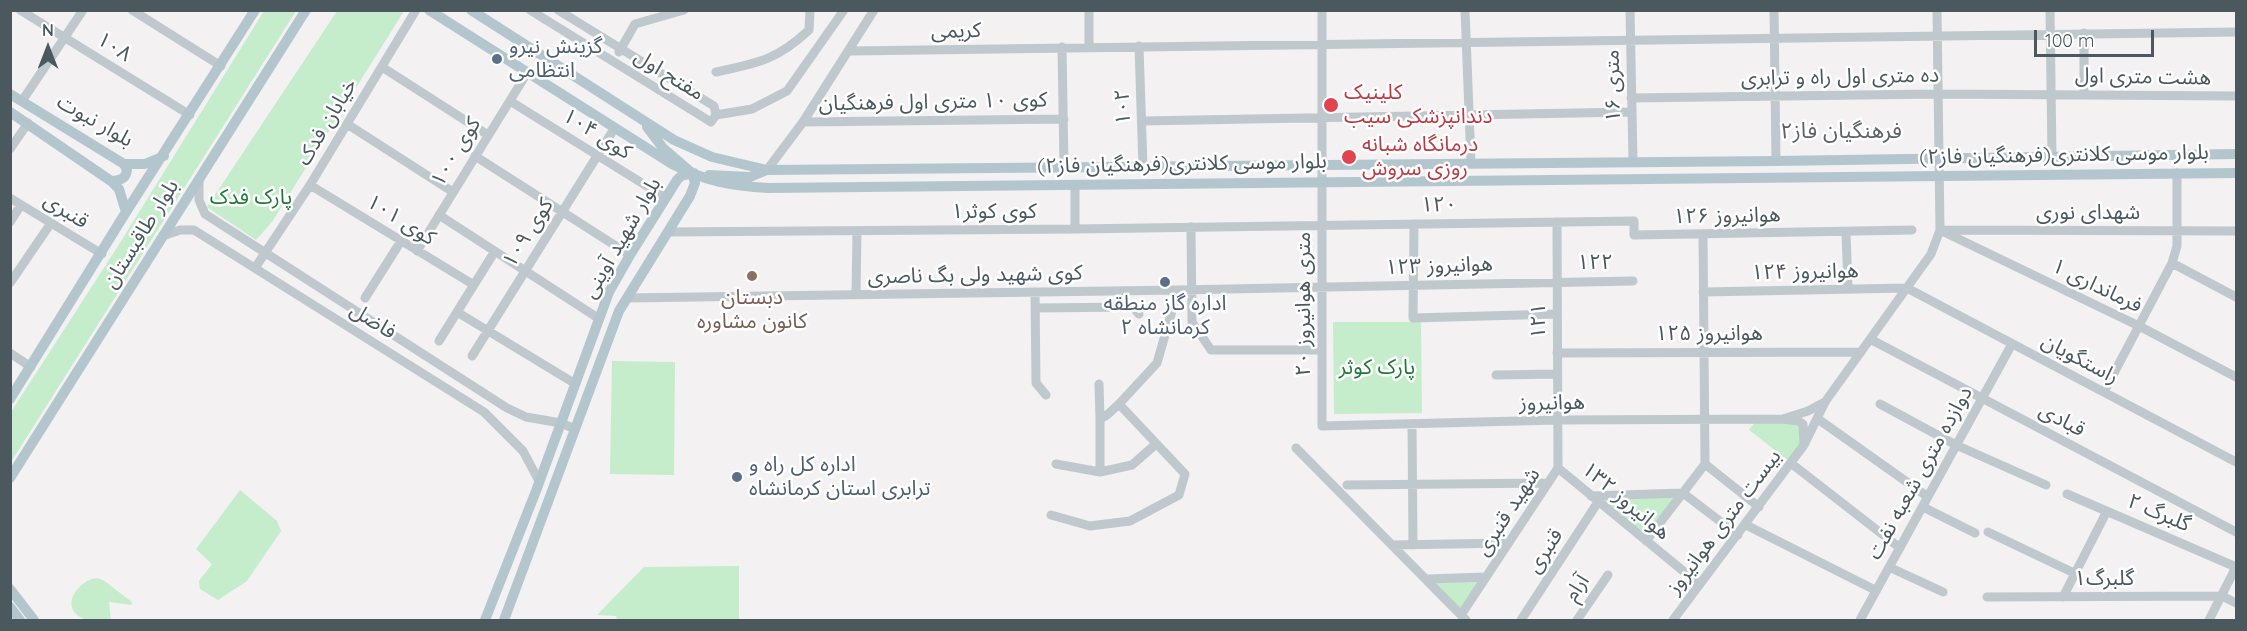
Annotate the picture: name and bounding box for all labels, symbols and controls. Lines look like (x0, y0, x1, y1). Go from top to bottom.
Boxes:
north arrow (18, 18, 78, 78)
street label: کریمی (931, 18, 981, 44)
scale bar (2037, 18, 2157, 56)
text: N (42, 20, 54, 40)
street label: ۱۰۸ (92, 27, 136, 67)
text: 100 m (2045, 29, 2094, 52)
place label: گزینش نیرو انتظامی (509, 34, 602, 84)
street label: مفتح اول (629, 44, 709, 106)
street label: ۱۶ متری (1600, 49, 1626, 123)
marker: گزینش نیرو انتظامی (490, 52, 504, 66)
street label: ده متری اول راه و ترابری (1741, 63, 1939, 91)
street label: هشت متری اول (2075, 63, 2211, 91)
street label: خیابان فدک (291, 74, 363, 170)
place label: کلینیک دندانپزشکی سیب (1344, 80, 1493, 130)
street label: کوی ۱۰ متری اول فرهنگیان (818, 87, 1048, 117)
street label: بلوار نبوت (52, 89, 138, 153)
street label: ۱۰۲ (1110, 89, 1136, 125)
marker: کلینیک دندانپزشکی سیب (1322, 96, 1340, 114)
street label: کوی ۱۰۴ (558, 103, 636, 165)
street label: کوی ۱۰۰ (426, 113, 486, 191)
district label: فرهنگیان فاز۲ (1780, 118, 1902, 144)
place label: درمانگاه شبانه روزی سروش (1362, 132, 1478, 182)
street label: بلوار موسی کلانتری(فرهنگیان فاز۲) (1919, 140, 2209, 170)
marker: درمانگاه شبانه روزی سروش (1340, 148, 1358, 166)
street label: بلوار موسی کلانتری(فرهنگیان فاز۲) (1037, 149, 1327, 179)
street label: بلوار شهید آوینی (577, 173, 667, 303)
street label: بلوار طاقبستان (98, 175, 184, 293)
park label: پارک فدک (210, 185, 292, 211)
street label: قنبری (39, 188, 93, 234)
street label: کوی ۱۰۱ (362, 189, 440, 251)
street label: ۱۲۰ (1421, 192, 1457, 218)
street label: کوی ۱۰۹ (497, 194, 559, 272)
street label: کوی کوثر۱ (951, 199, 1037, 225)
street label: شهدای نوری (2036, 200, 2140, 226)
street label: هوانیروز ۱۲۶ (1673, 202, 1781, 230)
street label: ۲۰ متری هوانیروز (1291, 232, 1317, 376)
street label: ۱۲۲ (1577, 250, 1613, 276)
street label: ۱۲۳ هوانیروز (1385, 252, 1493, 280)
street label: فرمانداری ۱ (2048, 253, 2146, 319)
street label: هوانیروز ۱۲۴ (1751, 258, 1859, 286)
street label: کوی شهید ولی بگ ناصری (867, 261, 1083, 289)
marker: دبستان کانون مشاوره (745, 269, 759, 283)
marker: اداره گاز منطقه ۲ کرمانشاه (1158, 275, 1172, 289)
place label: دبستان کانون مشاوره (697, 285, 807, 335)
place label: اداره گاز منطقه ۲ کرمانشاه (1103, 291, 1227, 341)
street label: فاضل (345, 297, 401, 345)
street label: ۱۲۱ (1526, 303, 1552, 339)
street label: هوانیروز ۱۲۵ (1655, 321, 1763, 347)
street label: راستگویان (2037, 328, 2123, 390)
park label: پارک کوثر (1339, 355, 1415, 381)
street label: دوازده متری شعبه نفت (1862, 382, 1978, 564)
street label: هوانیروز (1519, 390, 1585, 416)
street label: قبادی (2035, 397, 2089, 443)
street label: بیست متری هوانیروز (1661, 445, 1787, 599)
place label: اداره کل راه و ترابری استان کرمانشاه (749, 452, 931, 502)
street label: هوانیروز ۱۳۲ (1577, 457, 1675, 545)
street label: شهید قنبری (1470, 463, 1546, 561)
marker: اداره کل راه و ترابری استان کرمانشاه (730, 470, 744, 484)
street label: گلبرگ ۲ (2124, 489, 2194, 537)
street label: قنبری (1521, 524, 1569, 578)
street label: گلبرگ۱ (2074, 566, 2134, 592)
street label: آرام (1559, 570, 1595, 606)

